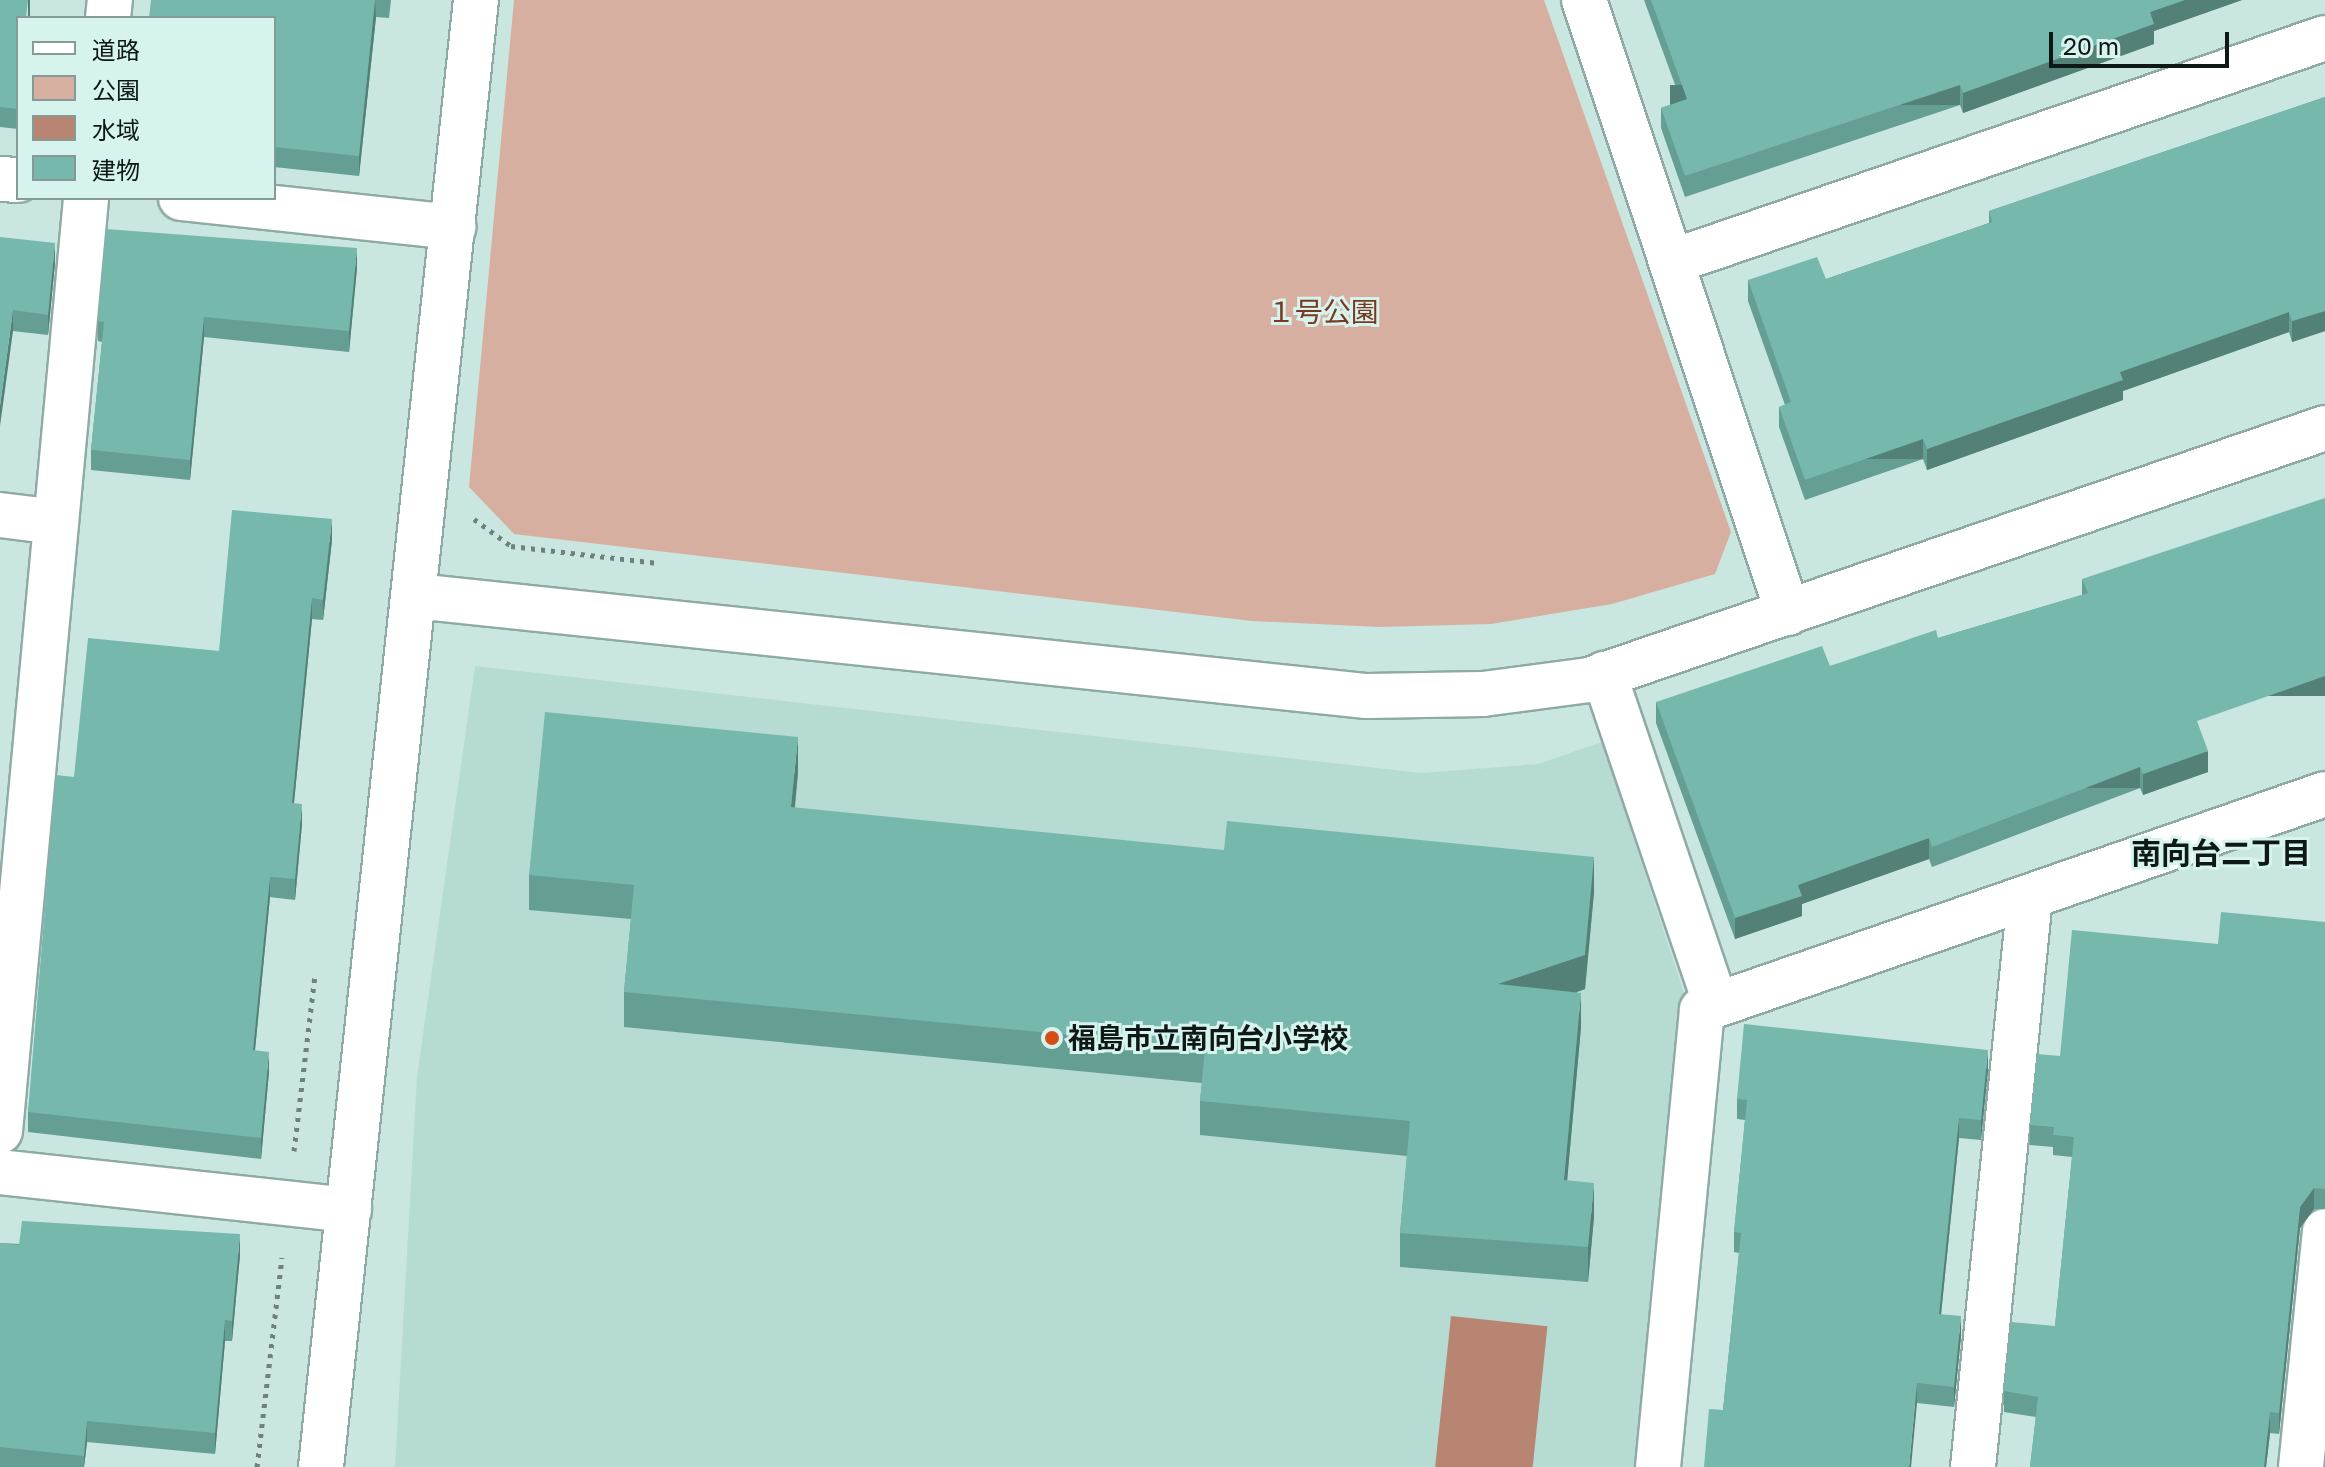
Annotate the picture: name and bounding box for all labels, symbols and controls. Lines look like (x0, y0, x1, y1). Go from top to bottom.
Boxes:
legend (16, 16, 276, 200)
scale bar (2053, 16, 2233, 66)
text: 20 m (2063, 31, 2119, 60)
text: 道路 (92, 35, 140, 64)
text: 公園 (92, 75, 140, 104)
text: 水域 (92, 115, 140, 144)
text: 建物 (92, 155, 140, 184)
park label: １号公園 (1267, 295, 1379, 329)
district label: 南向台二丁目 (2131, 835, 2311, 871)
place label: 福島市立南向台小学校 (1068, 1021, 1348, 1055)
marker: 福島市立南向台小学校 (1043, 1029, 1061, 1047)

